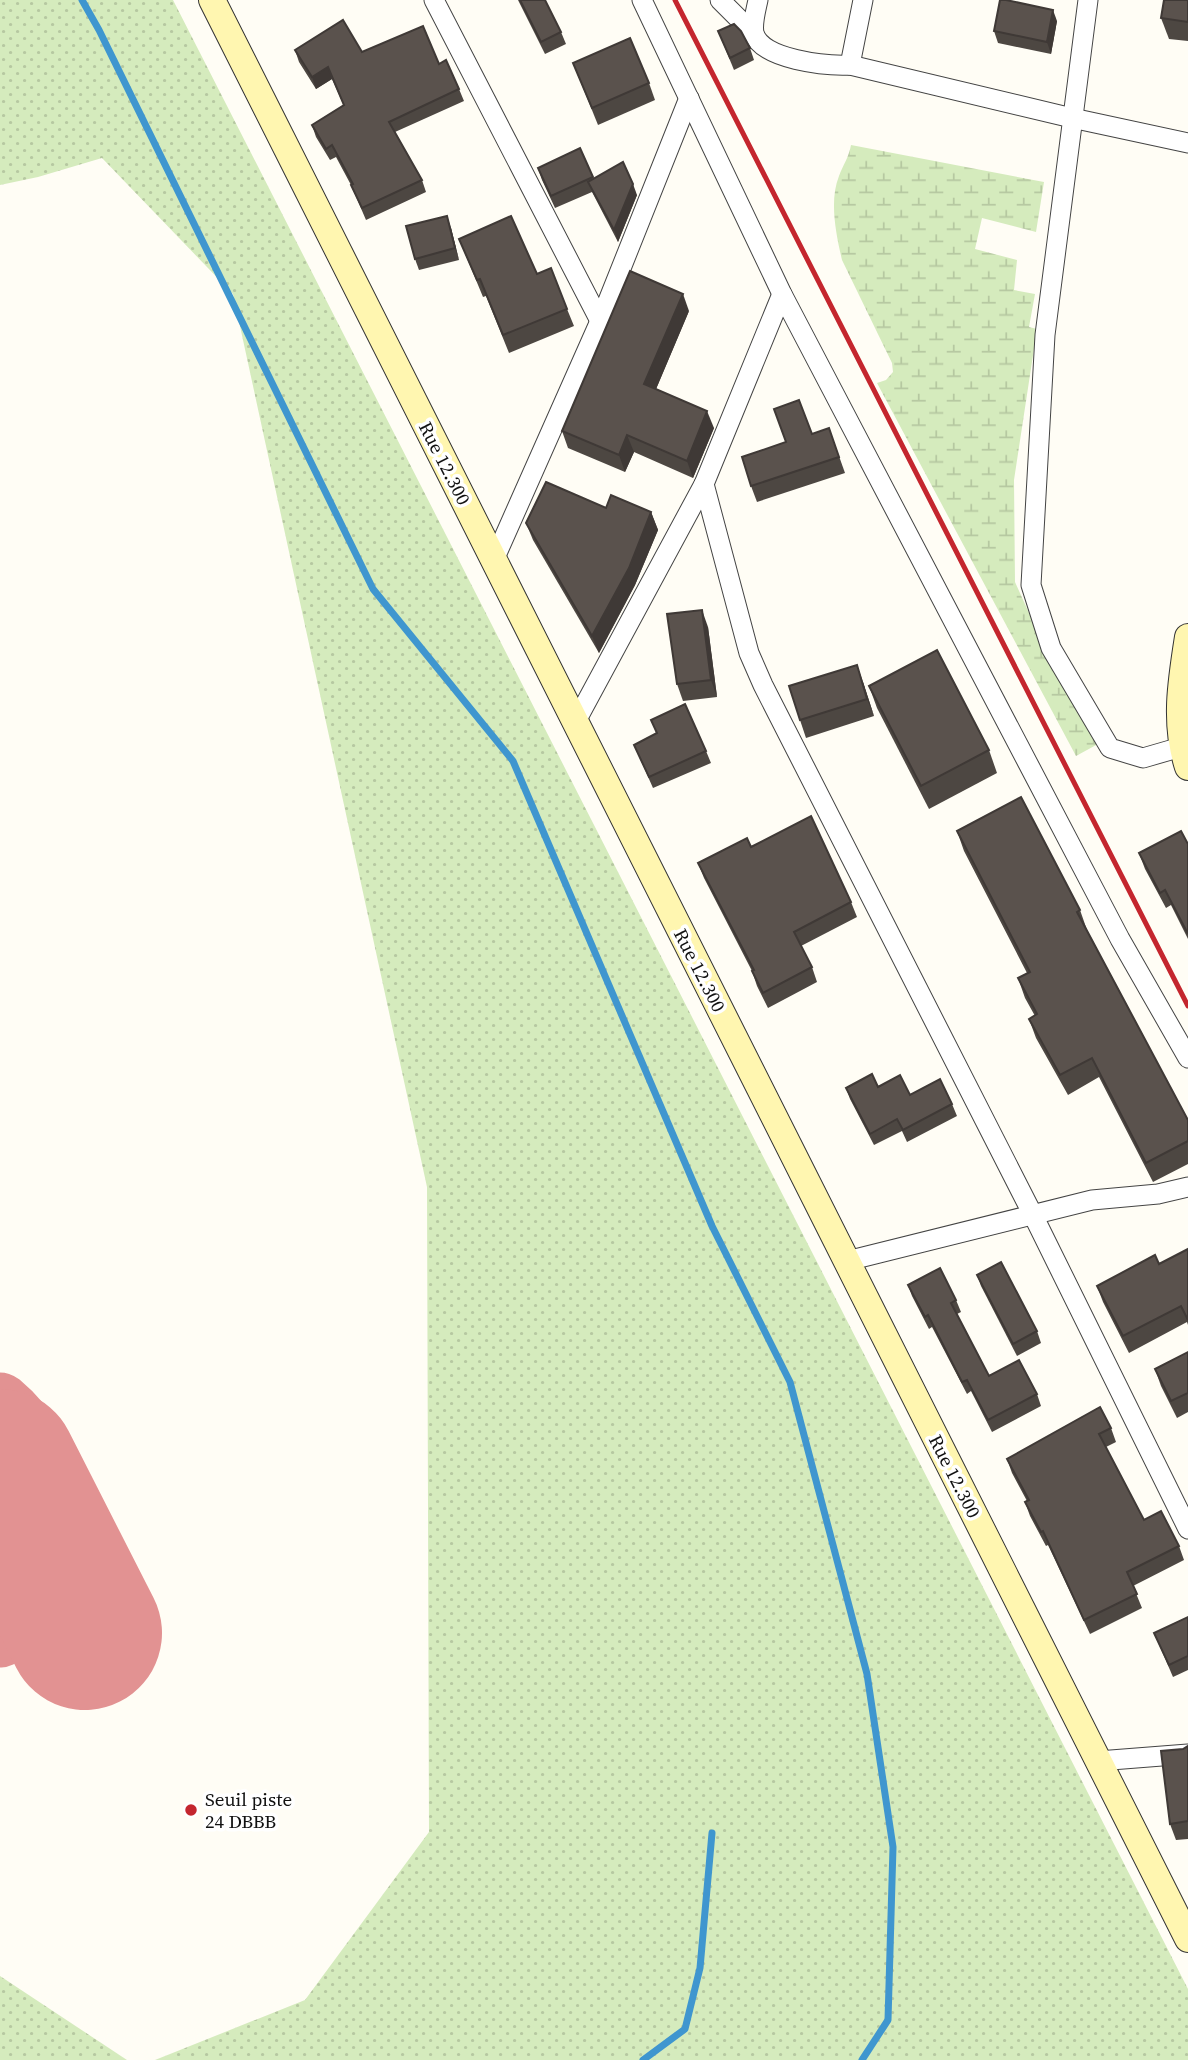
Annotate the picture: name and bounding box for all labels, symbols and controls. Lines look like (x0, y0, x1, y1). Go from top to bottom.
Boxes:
street label: Rue 12.300 (413, 417, 477, 509)
street label: Rue 12.300 (668, 924, 732, 1016)
street label: Rue 12.300 (923, 1430, 987, 1522)
place label: Seuil piste 24 DBBB (205, 1786, 292, 1834)
marker: Seuil piste 24 DBBB (183, 1802, 199, 1818)

